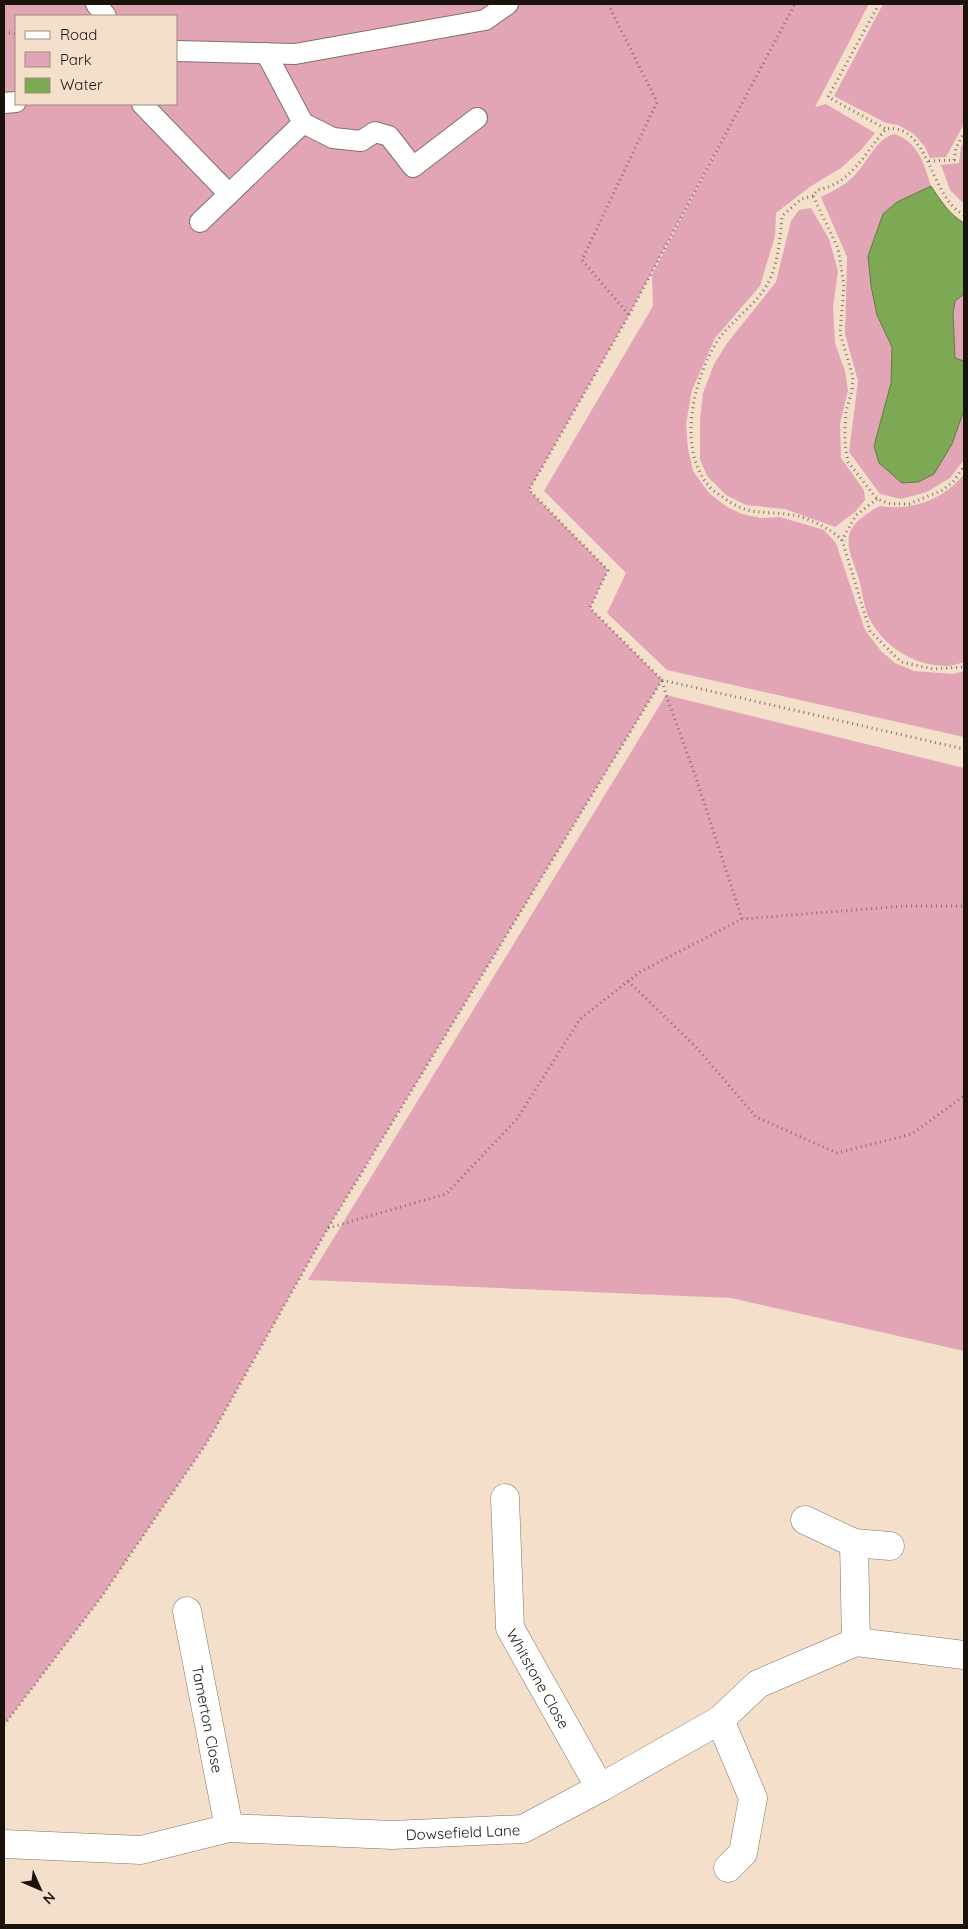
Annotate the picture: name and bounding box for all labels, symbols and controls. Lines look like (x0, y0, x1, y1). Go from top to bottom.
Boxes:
legend (15, 15, 178, 105)
text: Road (60, 25, 97, 44)
text: Park (60, 50, 92, 69)
text: Water (60, 75, 103, 94)
street label: Whitstone Close (503, 1625, 574, 1732)
street label: Tamerton Close (188, 1664, 228, 1774)
street label: Dowsefield Lane (405, 1820, 521, 1844)
north arrow (15, 1864, 65, 1914)
text: N (39, 1888, 59, 1908)

